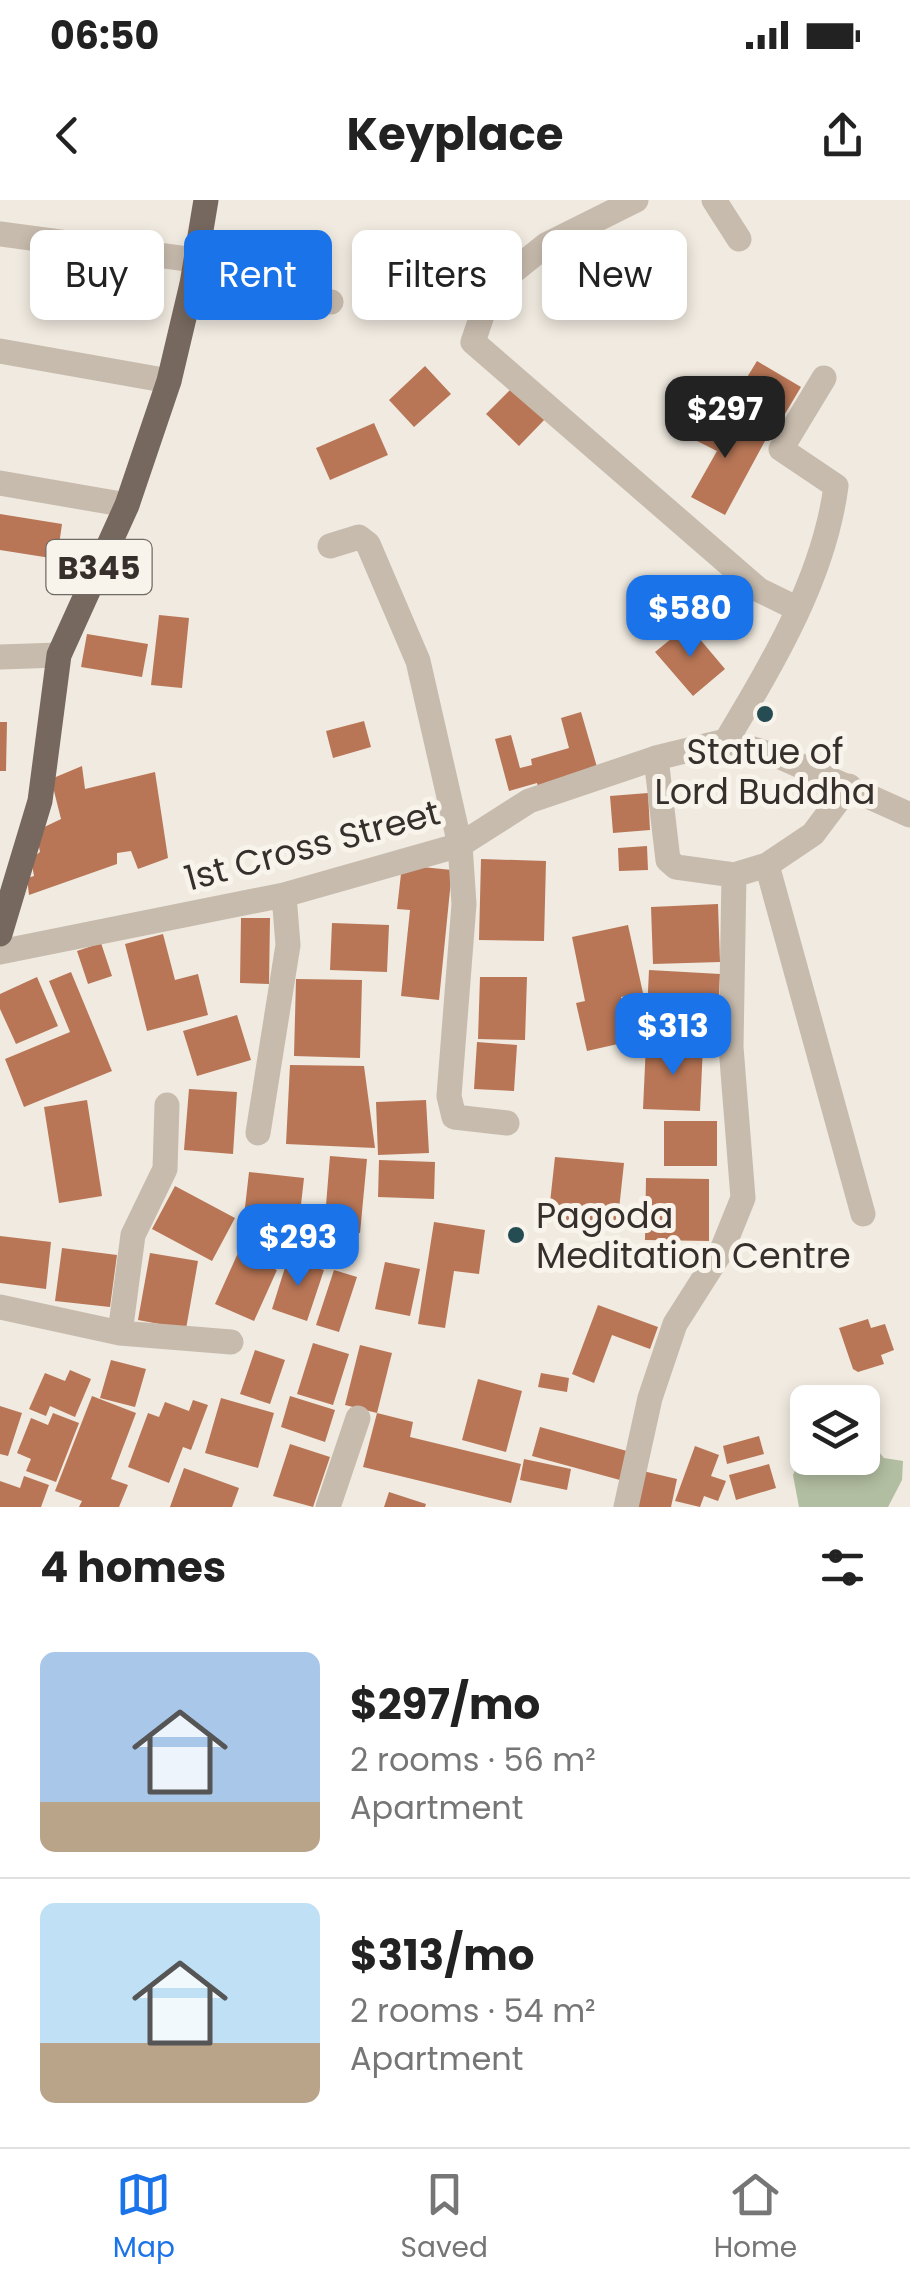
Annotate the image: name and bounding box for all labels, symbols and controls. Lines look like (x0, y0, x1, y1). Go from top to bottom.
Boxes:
text: 06:50 (50, 9, 159, 62)
text: Keyplace (347, 103, 563, 166)
icon: back (40, 108, 95, 163)
icon: share (815, 108, 870, 163)
chip: Buy (30, 230, 164, 320)
chip: Rent (184, 230, 332, 320)
chip: Filters (352, 230, 522, 320)
chip: New (542, 230, 687, 320)
pin: $297 (666, 376, 784, 461)
text: $297 (687, 386, 763, 431)
road number: B345 (46, 540, 152, 594)
pin: $580 (631, 575, 749, 660)
text: $580 (648, 585, 732, 630)
marker: Statue of Lord Buddha (754, 703, 776, 725)
place label: Statue of Lord Buddha (655, 727, 875, 816)
street label: 1st Cross Street (179, 787, 445, 903)
pin: $313 (614, 993, 732, 1078)
text: $313 (637, 1003, 709, 1048)
place label: Pagoda Meditation Centre (536, 1191, 851, 1280)
pin: $293 (239, 1204, 357, 1289)
text: $293 (259, 1214, 337, 1259)
marker: Pagoda Meditation Centre (505, 1224, 527, 1246)
map controls (790, 1385, 880, 1475)
button: layers (790, 1385, 880, 1475)
text: 4 homes (40, 1538, 226, 1597)
icon: filters (815, 1540, 870, 1595)
text: $297/mo (350, 1675, 540, 1734)
icon: home (120, 1692, 240, 1812)
text: 2 rooms · 56 m² (350, 1737, 596, 1782)
text: Apartment (350, 1785, 523, 1830)
text: $313/mo (350, 1926, 535, 1985)
icon: home (120, 1943, 240, 2063)
text: 2 rooms · 54 m² (350, 1988, 596, 2033)
text: Apartment (350, 2036, 523, 2081)
tab: Map (113, 2167, 175, 2269)
tab: Saved (401, 2167, 488, 2269)
tab: Home (714, 2167, 797, 2269)

